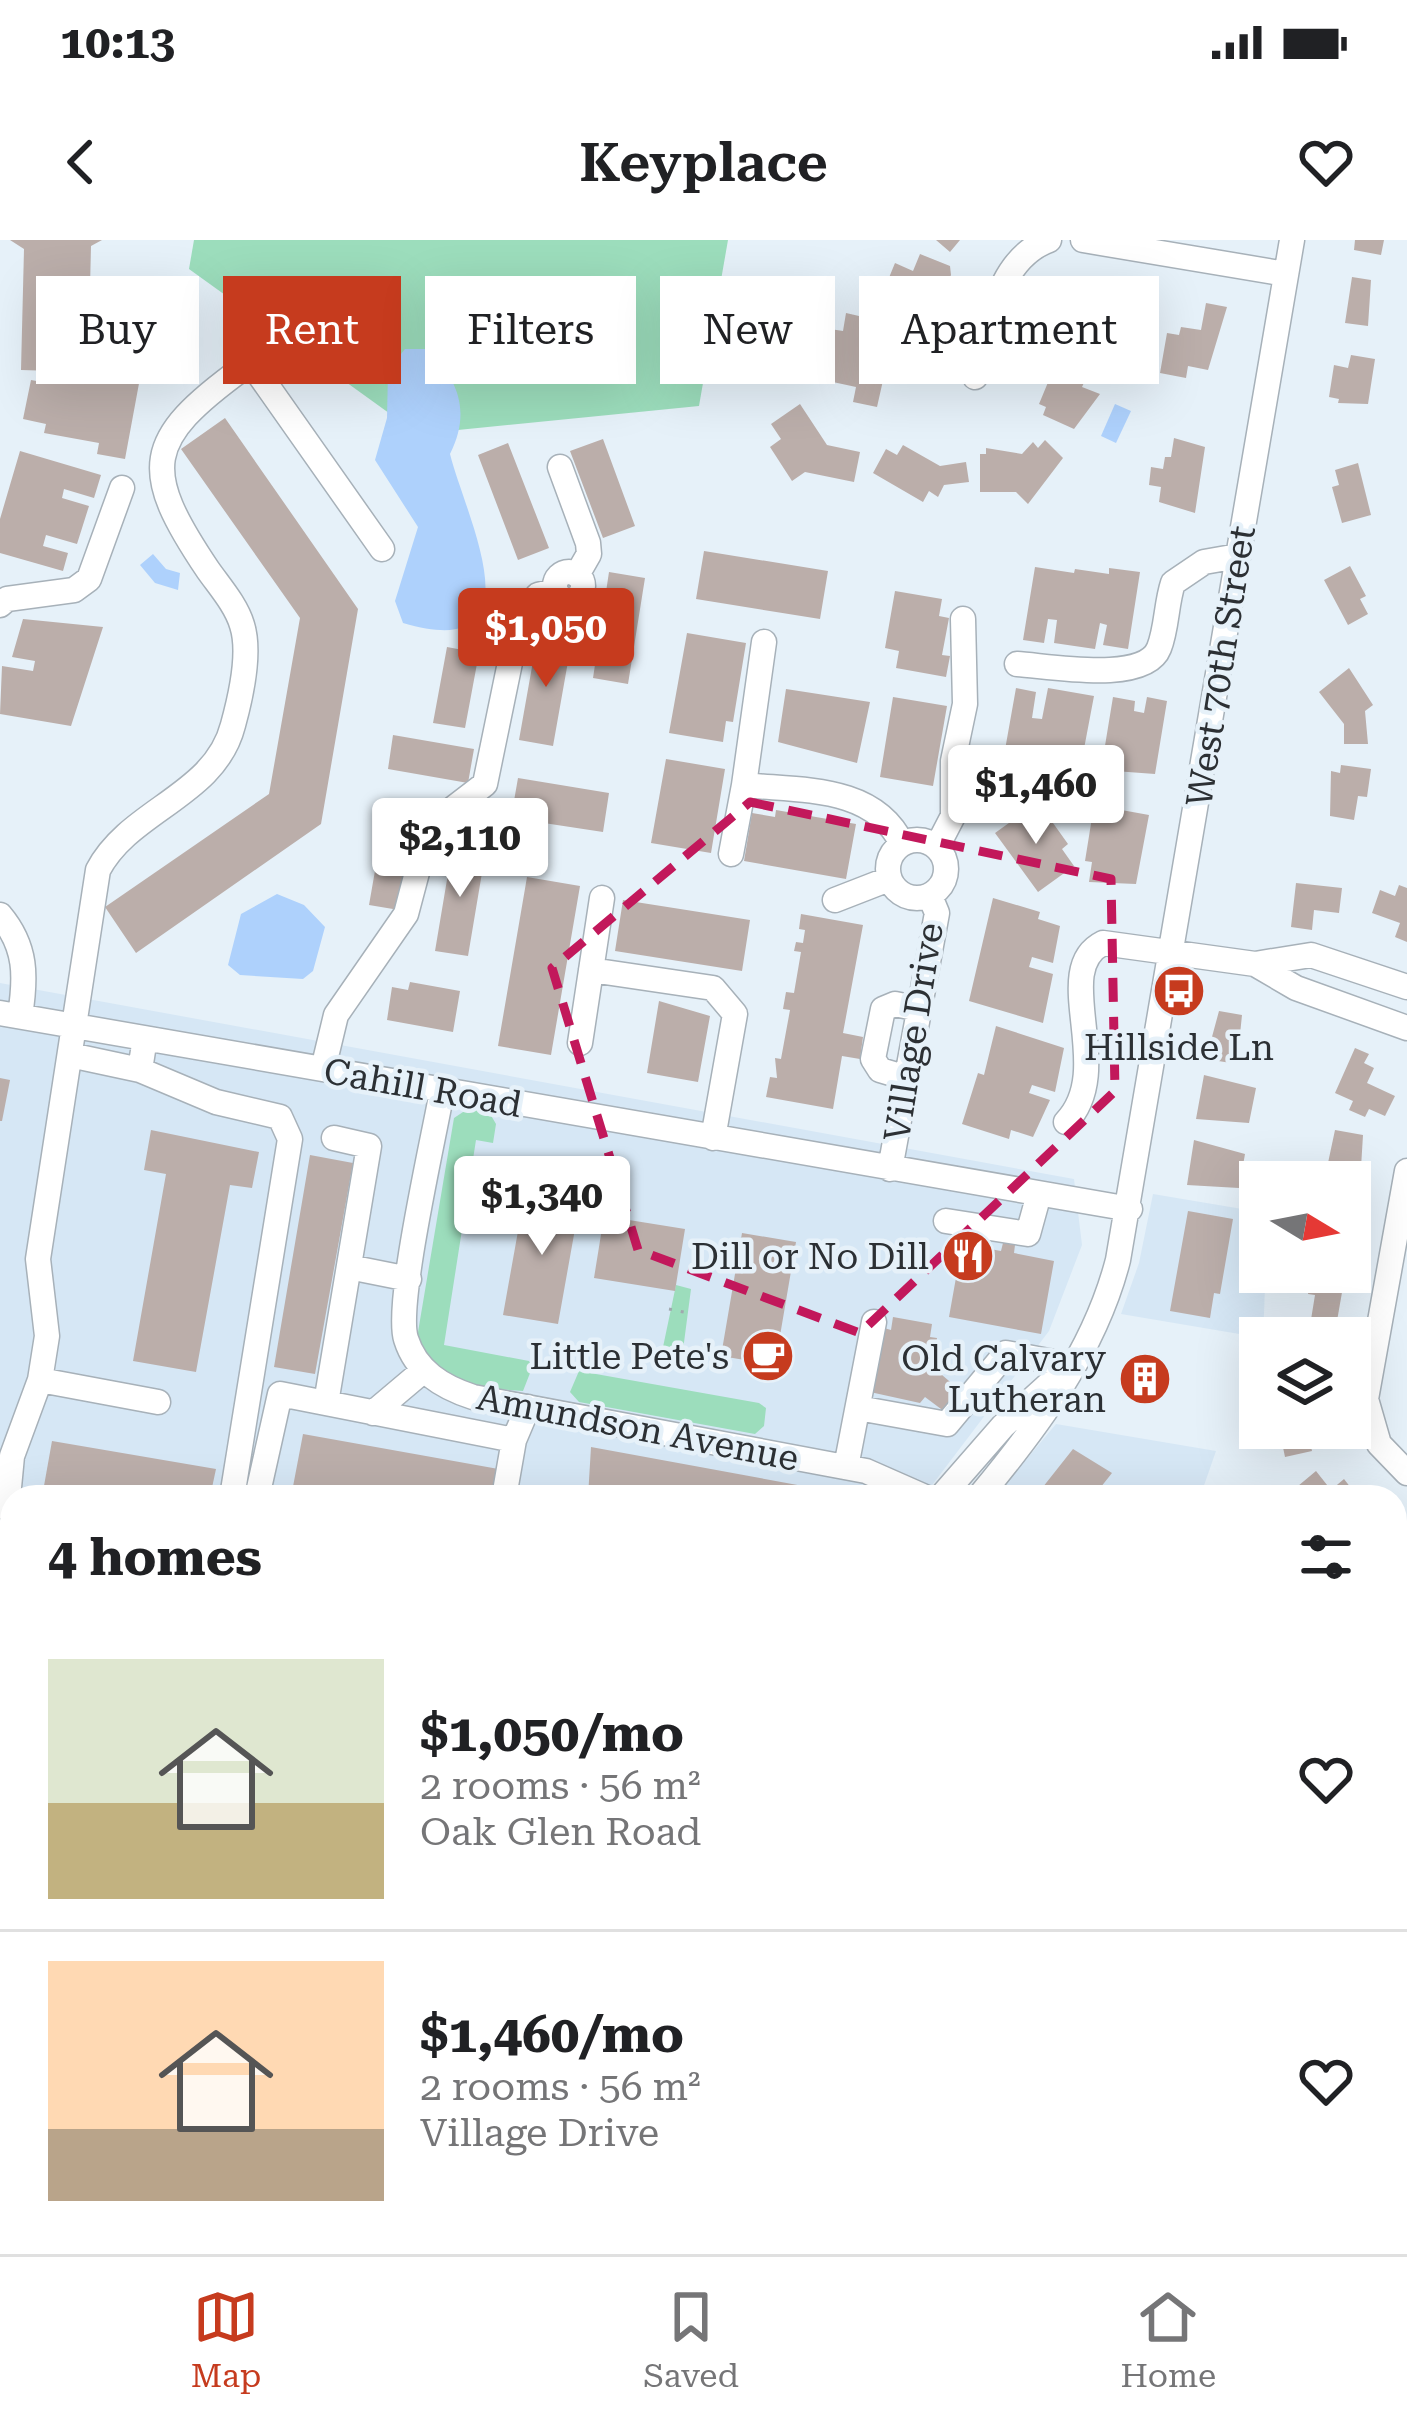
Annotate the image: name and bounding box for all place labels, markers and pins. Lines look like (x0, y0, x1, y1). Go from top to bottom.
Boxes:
pin: $1,050 (448, 588, 644, 690)
pin: $1,460 (938, 745, 1134, 847)
pin: $2,110 (362, 798, 558, 900)
bus stop icon: Hillside Ln (1151, 963, 1207, 1019)
place label: Hillside Ln (1084, 1027, 1274, 1069)
pin: $1,340 (444, 1156, 640, 1258)
restaurant icon: Dill or No Dill (940, 1228, 996, 1284)
place label: Dill or No Dill (691, 1236, 929, 1278)
cafe icon: Little Pete's (740, 1328, 796, 1384)
place label: Little Pete's (529, 1336, 729, 1378)
place label: Old Calvary Lutheran (901, 1338, 1107, 1421)
building icon: Old Calvary Lutheran (1117, 1351, 1173, 1407)

